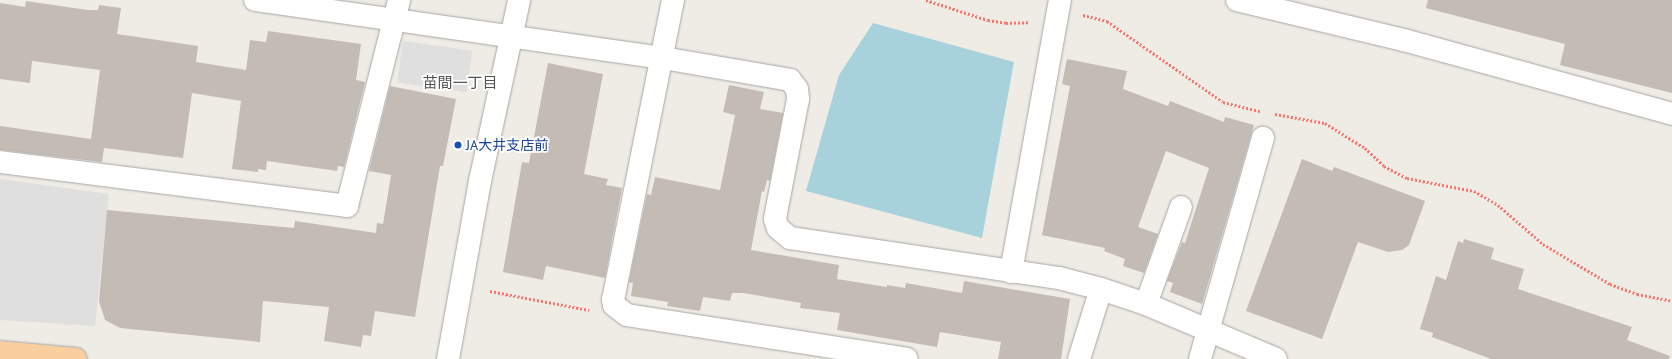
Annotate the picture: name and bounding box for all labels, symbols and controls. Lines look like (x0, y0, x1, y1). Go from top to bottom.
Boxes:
district label: 苗間一丁目 (423, 74, 497, 92)
place label: JA大井支店前 (466, 137, 548, 153)
marker: JA大井支店前 (453, 140, 463, 150)

